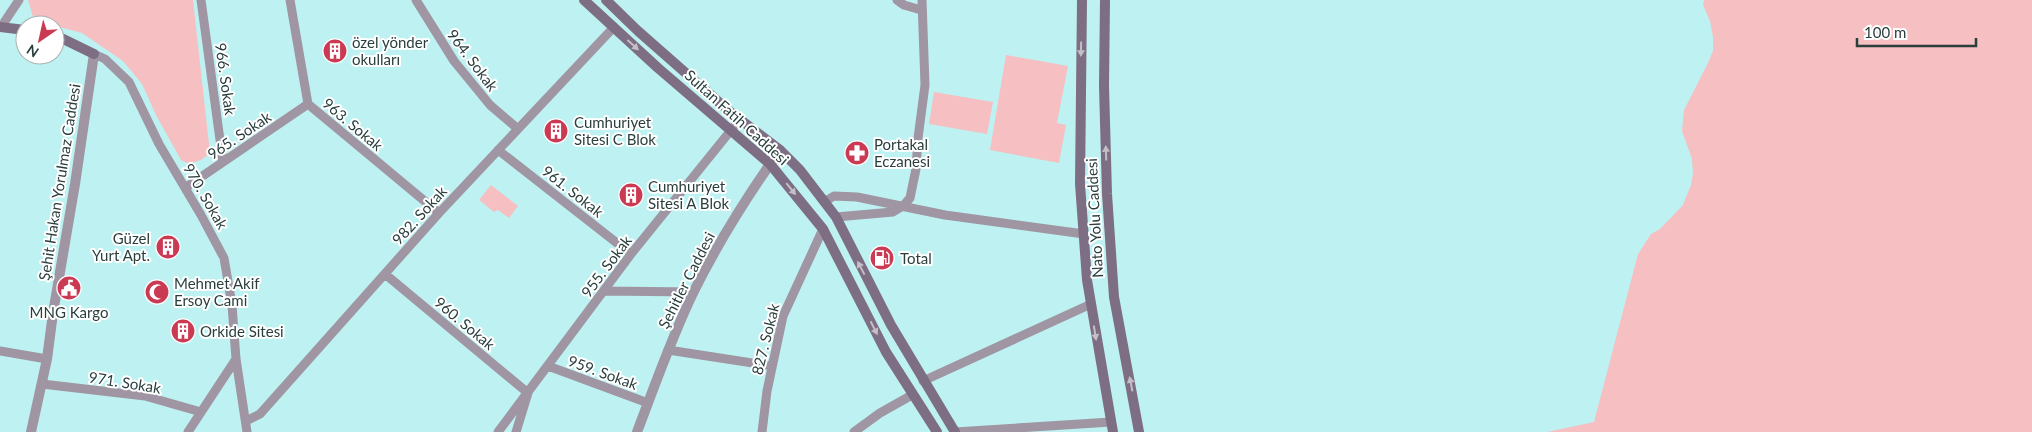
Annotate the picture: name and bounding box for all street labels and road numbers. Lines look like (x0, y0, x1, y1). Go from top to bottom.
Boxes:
street label: 964. Sokak (444, 26, 502, 95)
street label: 966. Sokak (212, 42, 240, 117)
street label: Sultan Fatih Caddesi (681, 66, 793, 168)
street label: Şehit Hakan Yorulmaz Caddesi (35, 82, 83, 282)
street label: 963. Sokak (319, 94, 387, 155)
street label: 965. Sokak (204, 107, 275, 163)
street label: Nato Yolu Caddesi (1082, 158, 1106, 278)
street label: 970. Sokak (180, 160, 232, 232)
street label: 961. Sokak (539, 162, 608, 221)
street label: 982. Sokak (388, 182, 450, 248)
street label: Şehitler Caddesi (654, 229, 718, 331)
street label: 955. Sokak (577, 231, 635, 300)
street label: 960. Sokak (431, 293, 499, 354)
street label: 827. Sokak (747, 301, 783, 376)
street label: 959. Sokak (566, 351, 641, 393)
street label: 971. Sokak (88, 367, 163, 397)

